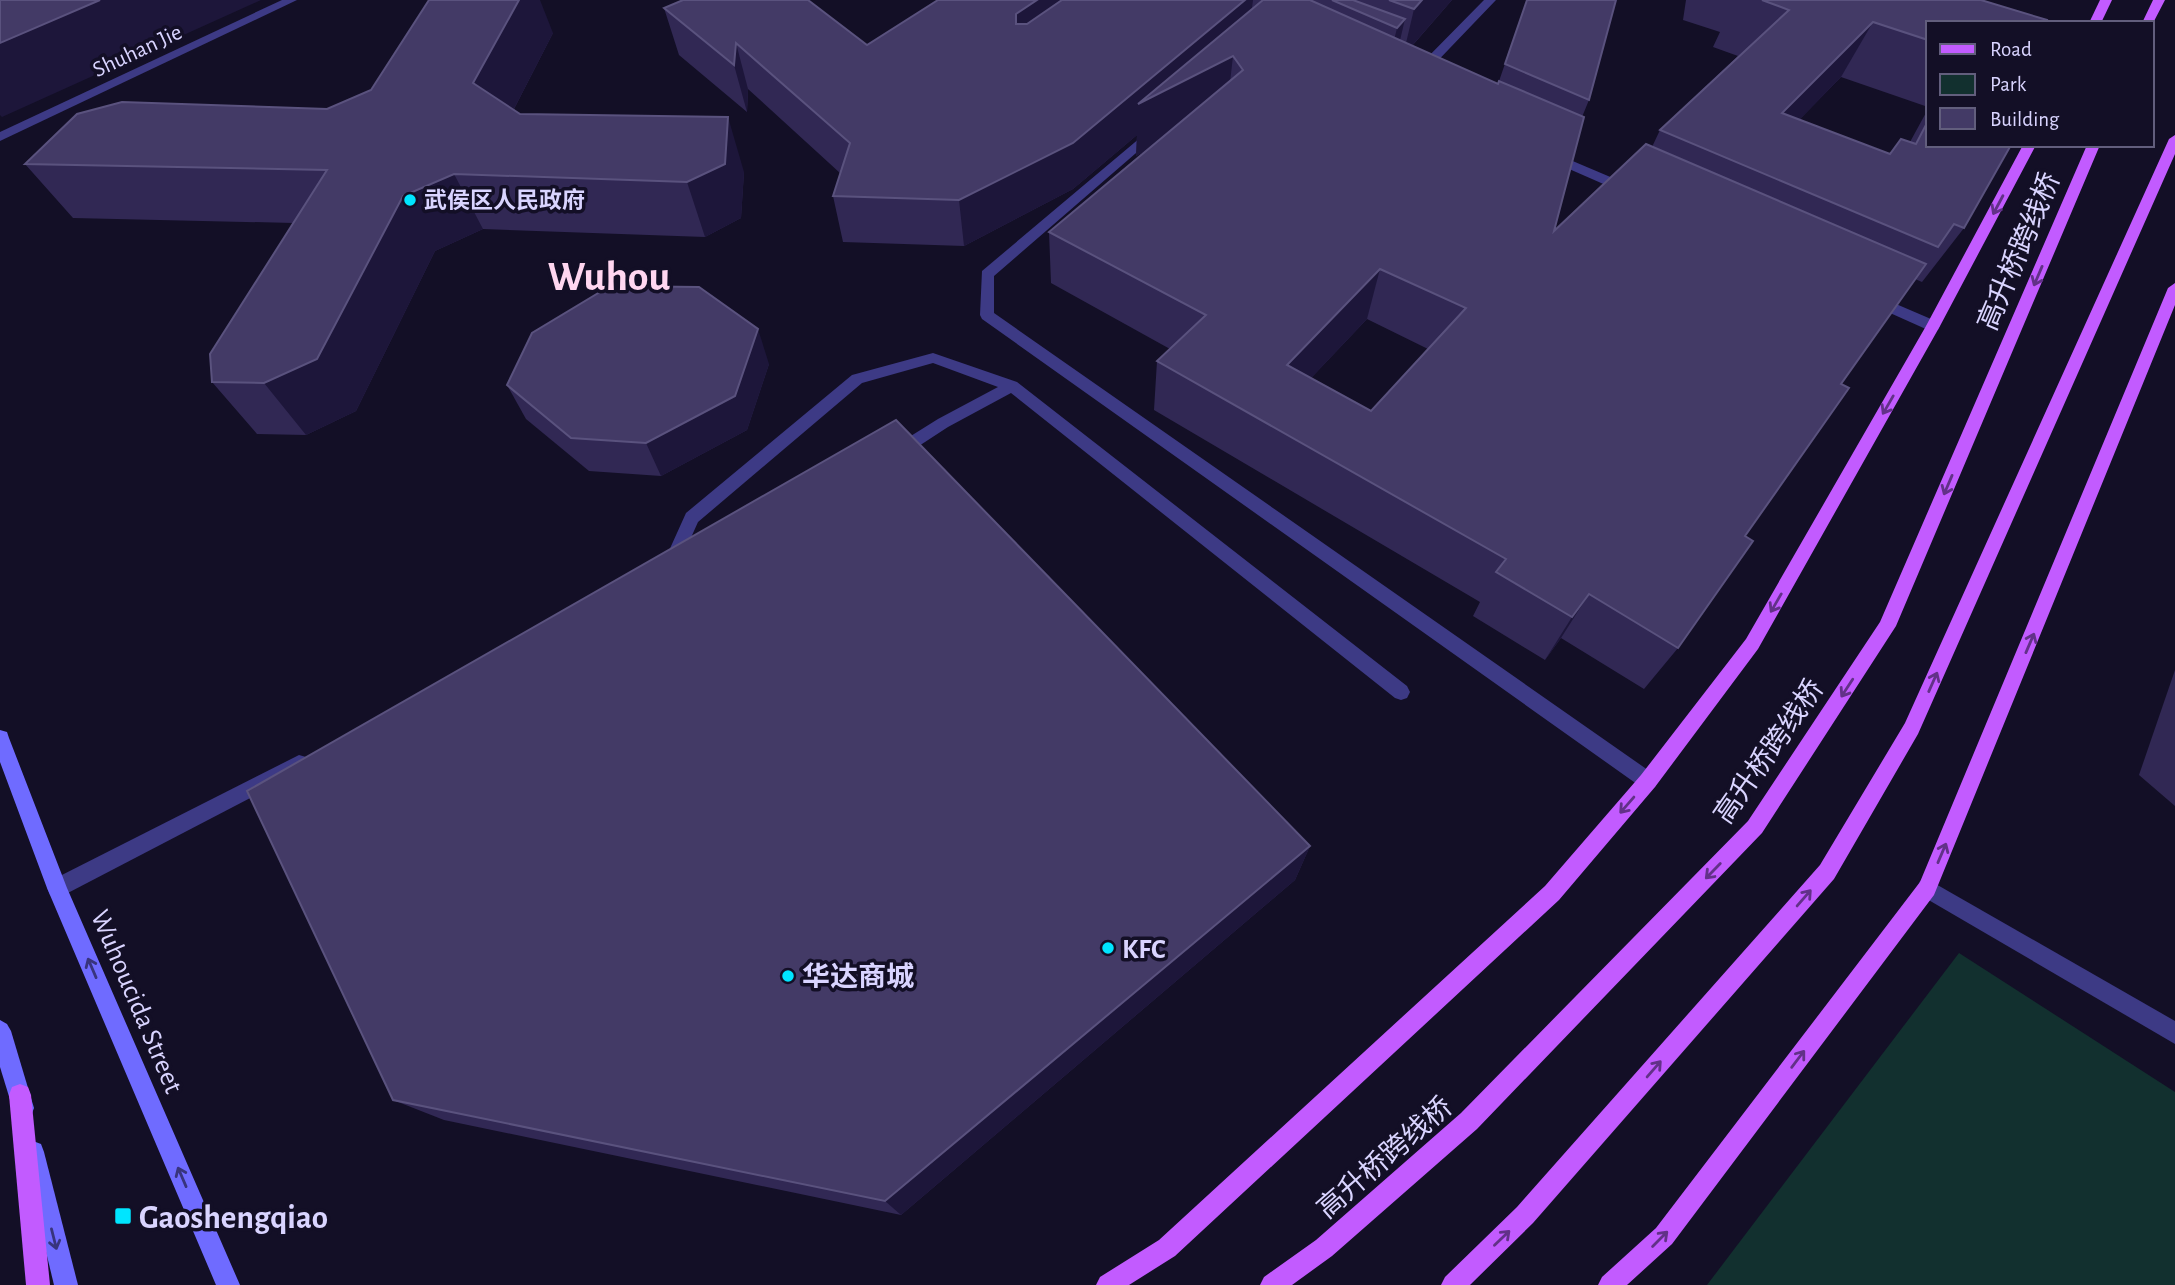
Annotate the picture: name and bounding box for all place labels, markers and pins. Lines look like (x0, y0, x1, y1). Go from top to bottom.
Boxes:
place label: 武侯区人民政府 (424, 187, 585, 213)
marker: 武侯区人民政府 (402, 192, 418, 208)
place label: KFC (1122, 936, 1166, 964)
marker: KFC (1100, 940, 1116, 956)
place label: 华达商城 (802, 962, 914, 992)
marker: 华达商城 (780, 968, 796, 984)
place label: Gaoshengqiao (139, 1202, 328, 1235)
marker: Gaoshengqiao (113, 1206, 133, 1226)

